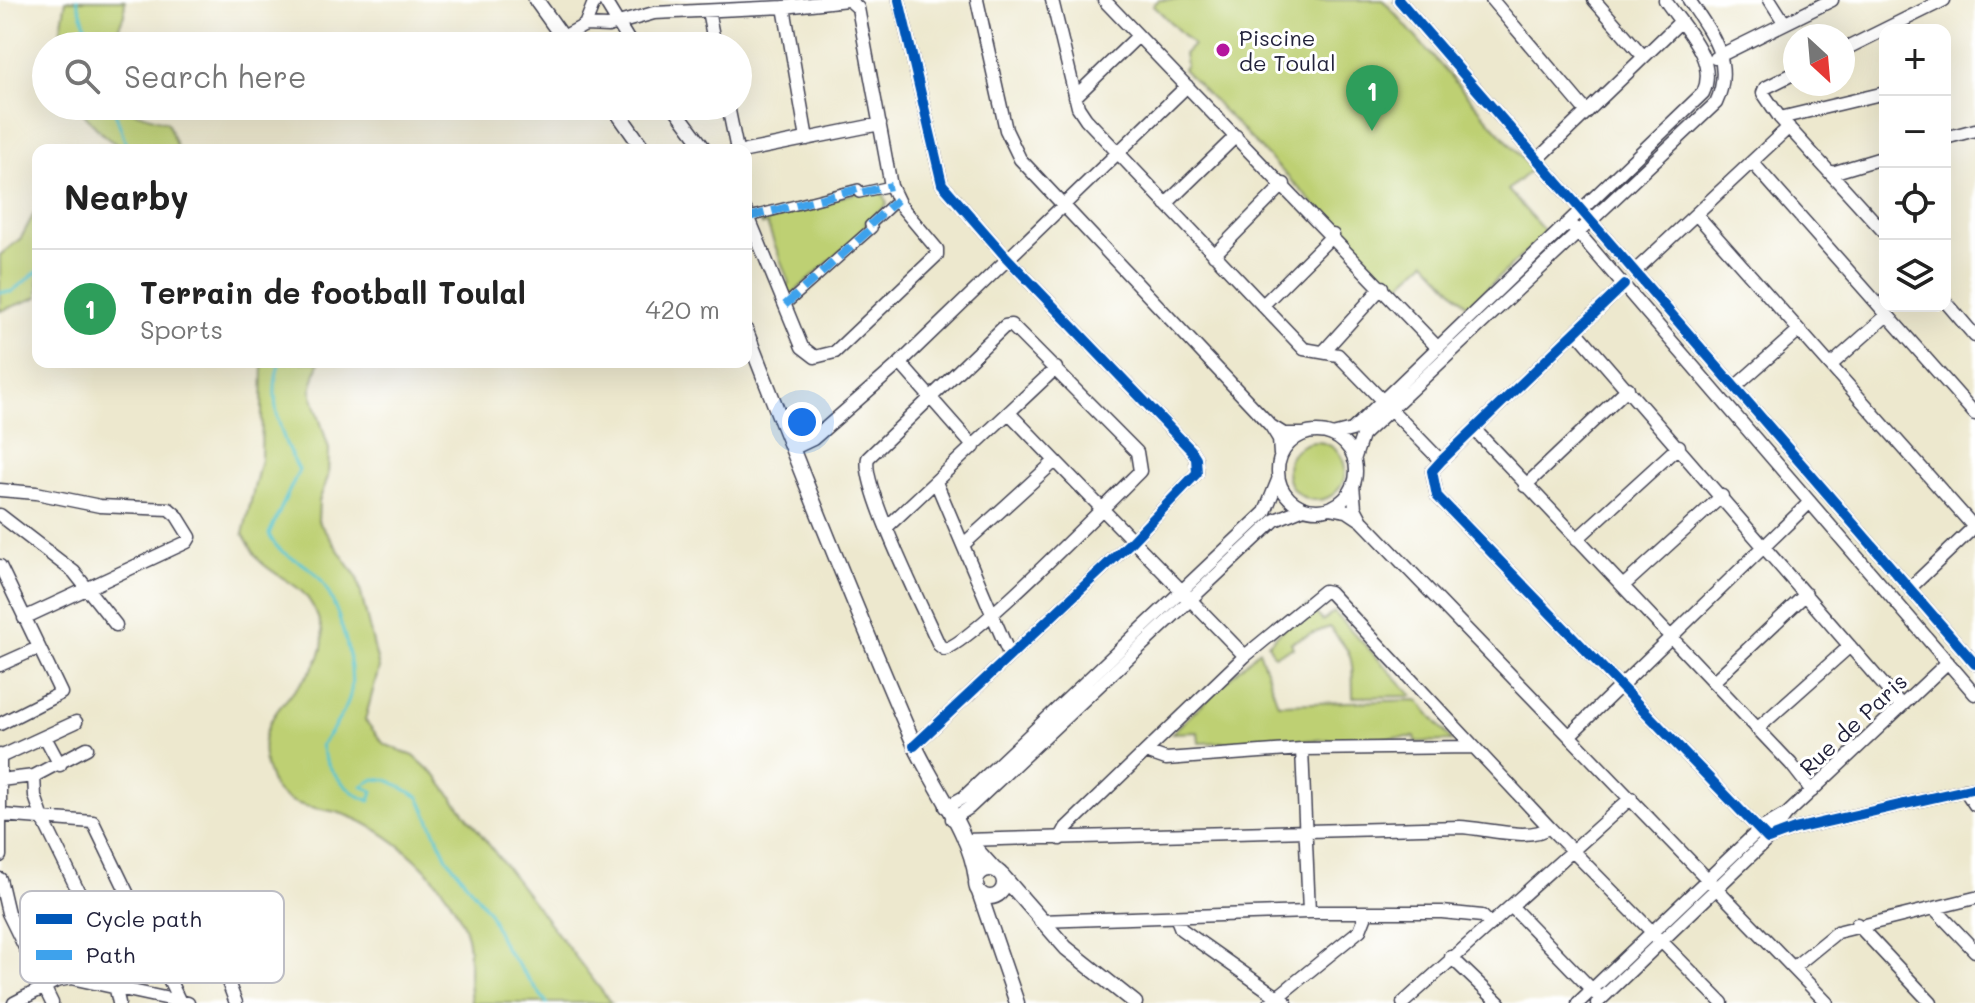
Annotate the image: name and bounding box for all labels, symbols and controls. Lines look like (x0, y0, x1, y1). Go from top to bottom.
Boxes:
place label: Piscine de Toulal (1239, 23, 1336, 77)
north arrow (1783, 24, 1855, 96)
map controls (1879, 24, 1951, 312)
button: + (1879, 24, 1951, 96)
search box (32, 32, 752, 120)
marker: Piscine de Toulal (1214, 41, 1232, 59)
icon: search (60, 54, 104, 98)
text: Search here (124, 56, 307, 96)
pin: 1 (1346, 65, 1398, 131)
button: − (1879, 96, 1951, 168)
button: locate (1879, 168, 1951, 240)
text: Nearby (64, 174, 189, 219)
button: layers (1879, 240, 1951, 312)
text: Terrain de football Toulal (140, 272, 526, 312)
text: 1 (84, 292, 96, 326)
text: 420 m (645, 292, 720, 326)
text: Sports (140, 312, 223, 346)
your location (782, 402, 822, 442)
street label: Rue de Paris (1793, 667, 1913, 781)
legend (20, 891, 284, 983)
text: Cycle path (86, 904, 202, 933)
text: Path (86, 940, 135, 969)

